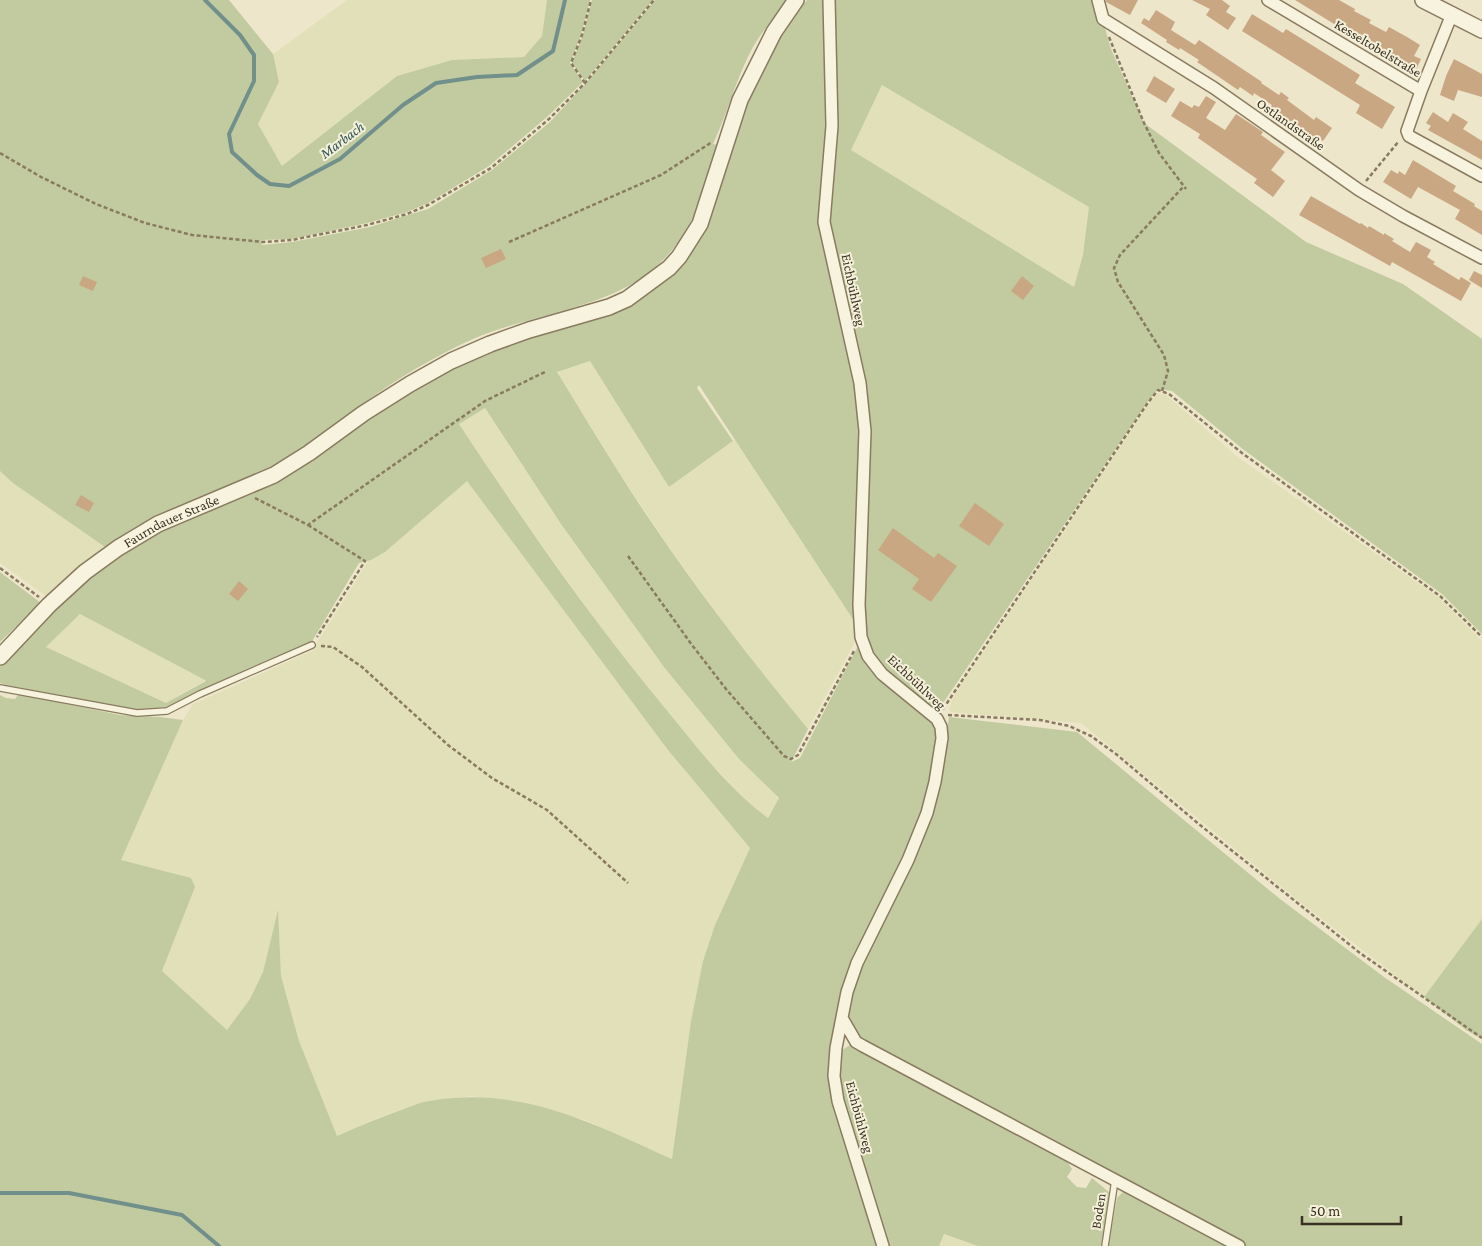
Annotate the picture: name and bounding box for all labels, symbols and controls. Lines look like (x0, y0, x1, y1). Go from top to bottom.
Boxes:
street label: Kesseltobelstraße (1332, 16, 1424, 80)
street label: Ostlandstraße (1254, 95, 1328, 153)
water label: Marbach (316, 118, 367, 162)
street label: Eichbühlweg (839, 252, 870, 328)
street label: Faurndauer Straße (120, 491, 221, 551)
street label: Eichbühlweg (885, 651, 949, 713)
street label: Eichbühlweg (843, 1079, 877, 1155)
street label: Boden (1087, 1192, 1109, 1230)
scale bar (1302, 1194, 1401, 1226)
text: 50 m (1310, 1203, 1340, 1219)

